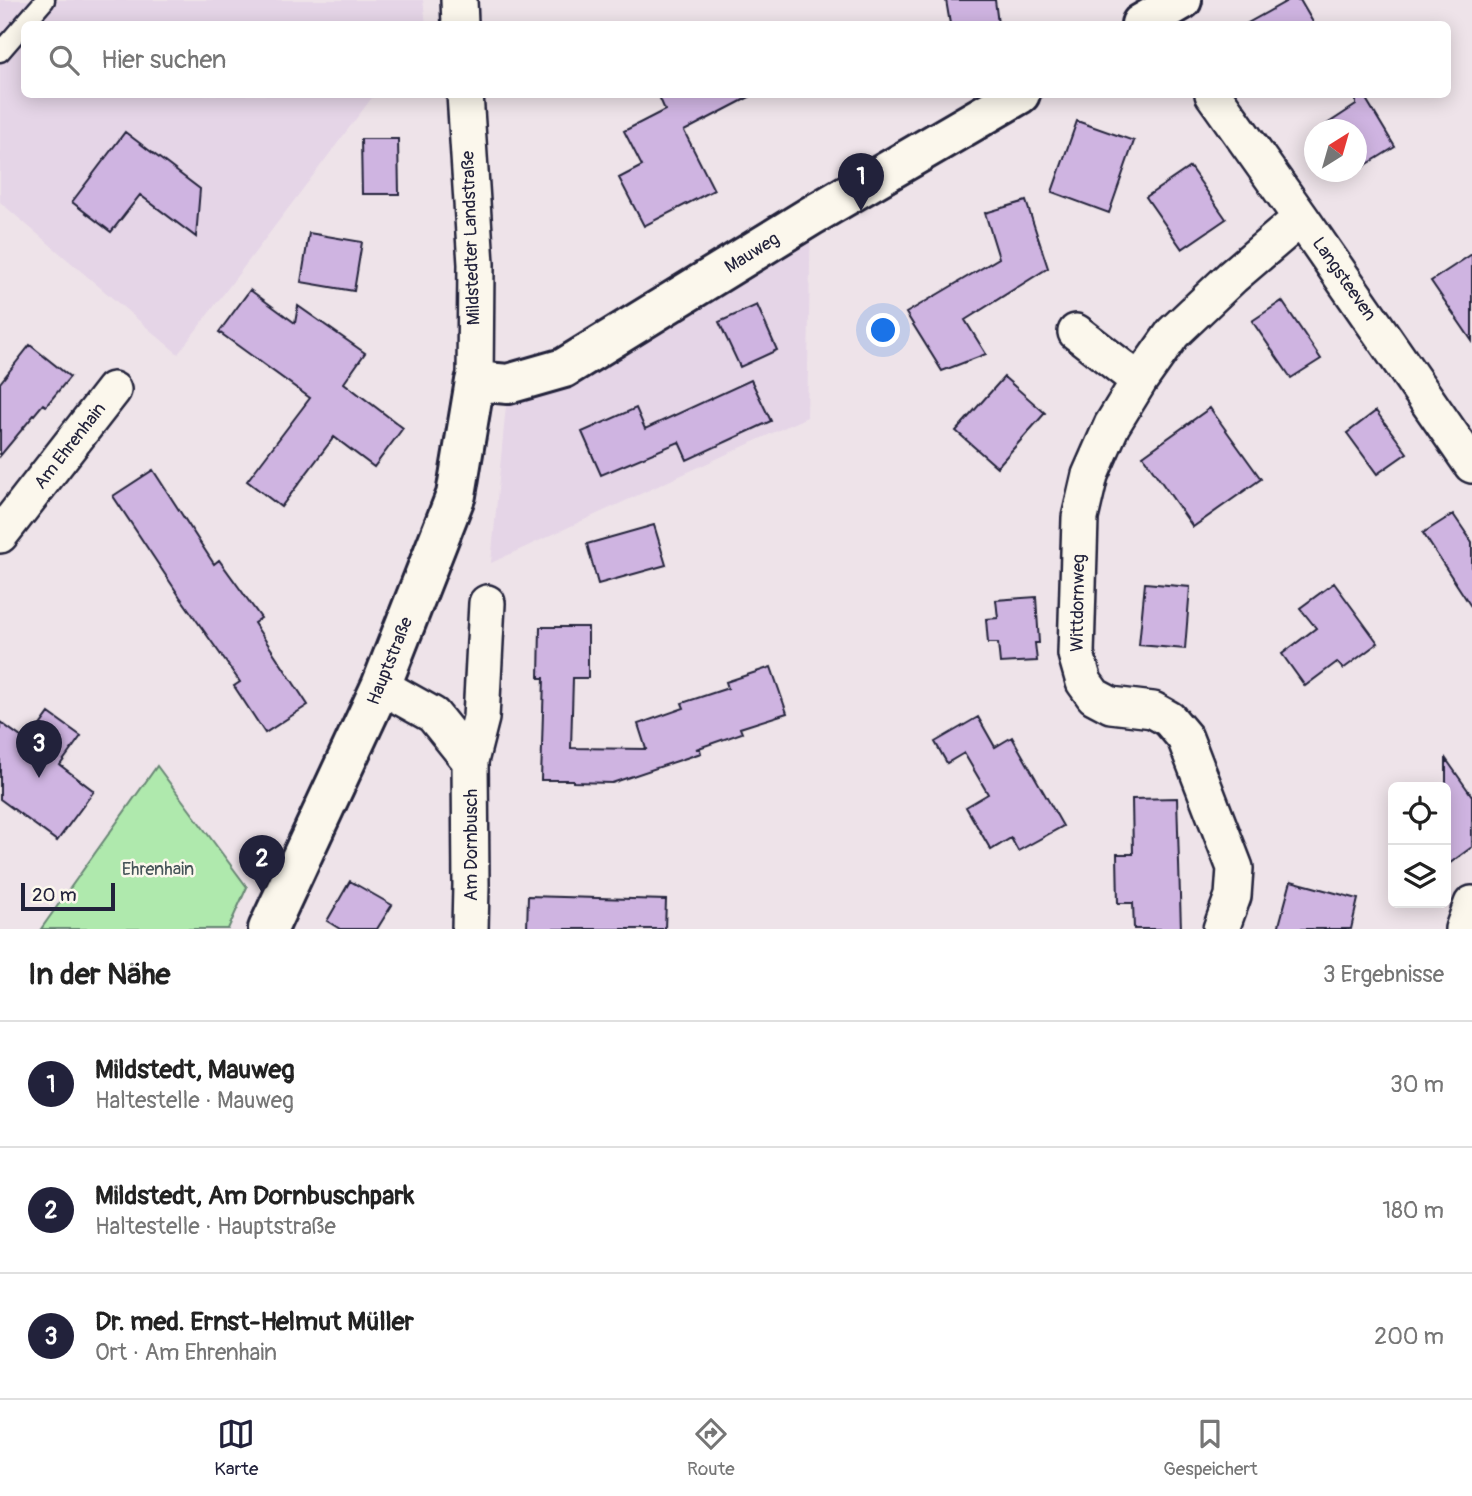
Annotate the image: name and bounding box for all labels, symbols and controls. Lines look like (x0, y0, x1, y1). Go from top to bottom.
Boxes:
search box (21, 21, 1451, 98)
icon: search (45, 41, 83, 79)
text: Hier suchen (101, 44, 226, 76)
north arrow (1304, 119, 1367, 182)
street label: Mildstedter Landstraße (456, 150, 486, 326)
pin: 1 (838, 153, 884, 211)
street label: Mauweg (720, 227, 784, 279)
street label: Langsteeven (1307, 233, 1381, 325)
your location (866, 313, 900, 347)
street label: Am Ehrenhain (29, 398, 111, 494)
street label: Wittdornweg (1066, 554, 1090, 652)
street label: Hauptstraße (362, 613, 418, 708)
pin: 3 (16, 720, 62, 778)
map controls (1388, 782, 1451, 908)
button: locate (1388, 782, 1451, 845)
street label: Am Dornbusch (460, 789, 483, 901)
pin: 2 (239, 835, 285, 893)
button: layers (1388, 845, 1451, 908)
park label: Ehrenhain (122, 858, 194, 881)
scale bar (21, 880, 116, 912)
text: 20 m (32, 883, 77, 907)
text: In der Nähe (28, 956, 170, 993)
text: 3 Ergebnisse (1323, 960, 1444, 989)
text: Mildstedt, Mauweg (95, 1054, 294, 1086)
text: 1 (47, 1070, 56, 1099)
text: 30 m (1390, 1070, 1444, 1099)
text: Haltestelle · Mauweg (95, 1086, 294, 1115)
text: Mildstedt, Am Dornbuschpark (95, 1180, 414, 1212)
text: 2 (45, 1196, 57, 1225)
text: 180 m (1382, 1196, 1444, 1225)
text: Haltestelle · Hauptstraße (95, 1212, 336, 1241)
text: Dr. med. Ernst-Helmut Müller (95, 1306, 414, 1338)
text: 3 (45, 1322, 57, 1351)
text: 200 m (1374, 1322, 1444, 1351)
text: Ort · Am Ehrenhain (95, 1338, 277, 1367)
tab: Karte (214, 1415, 258, 1481)
tab: Route (687, 1415, 735, 1481)
tab: Gespeichert (1163, 1415, 1258, 1481)

